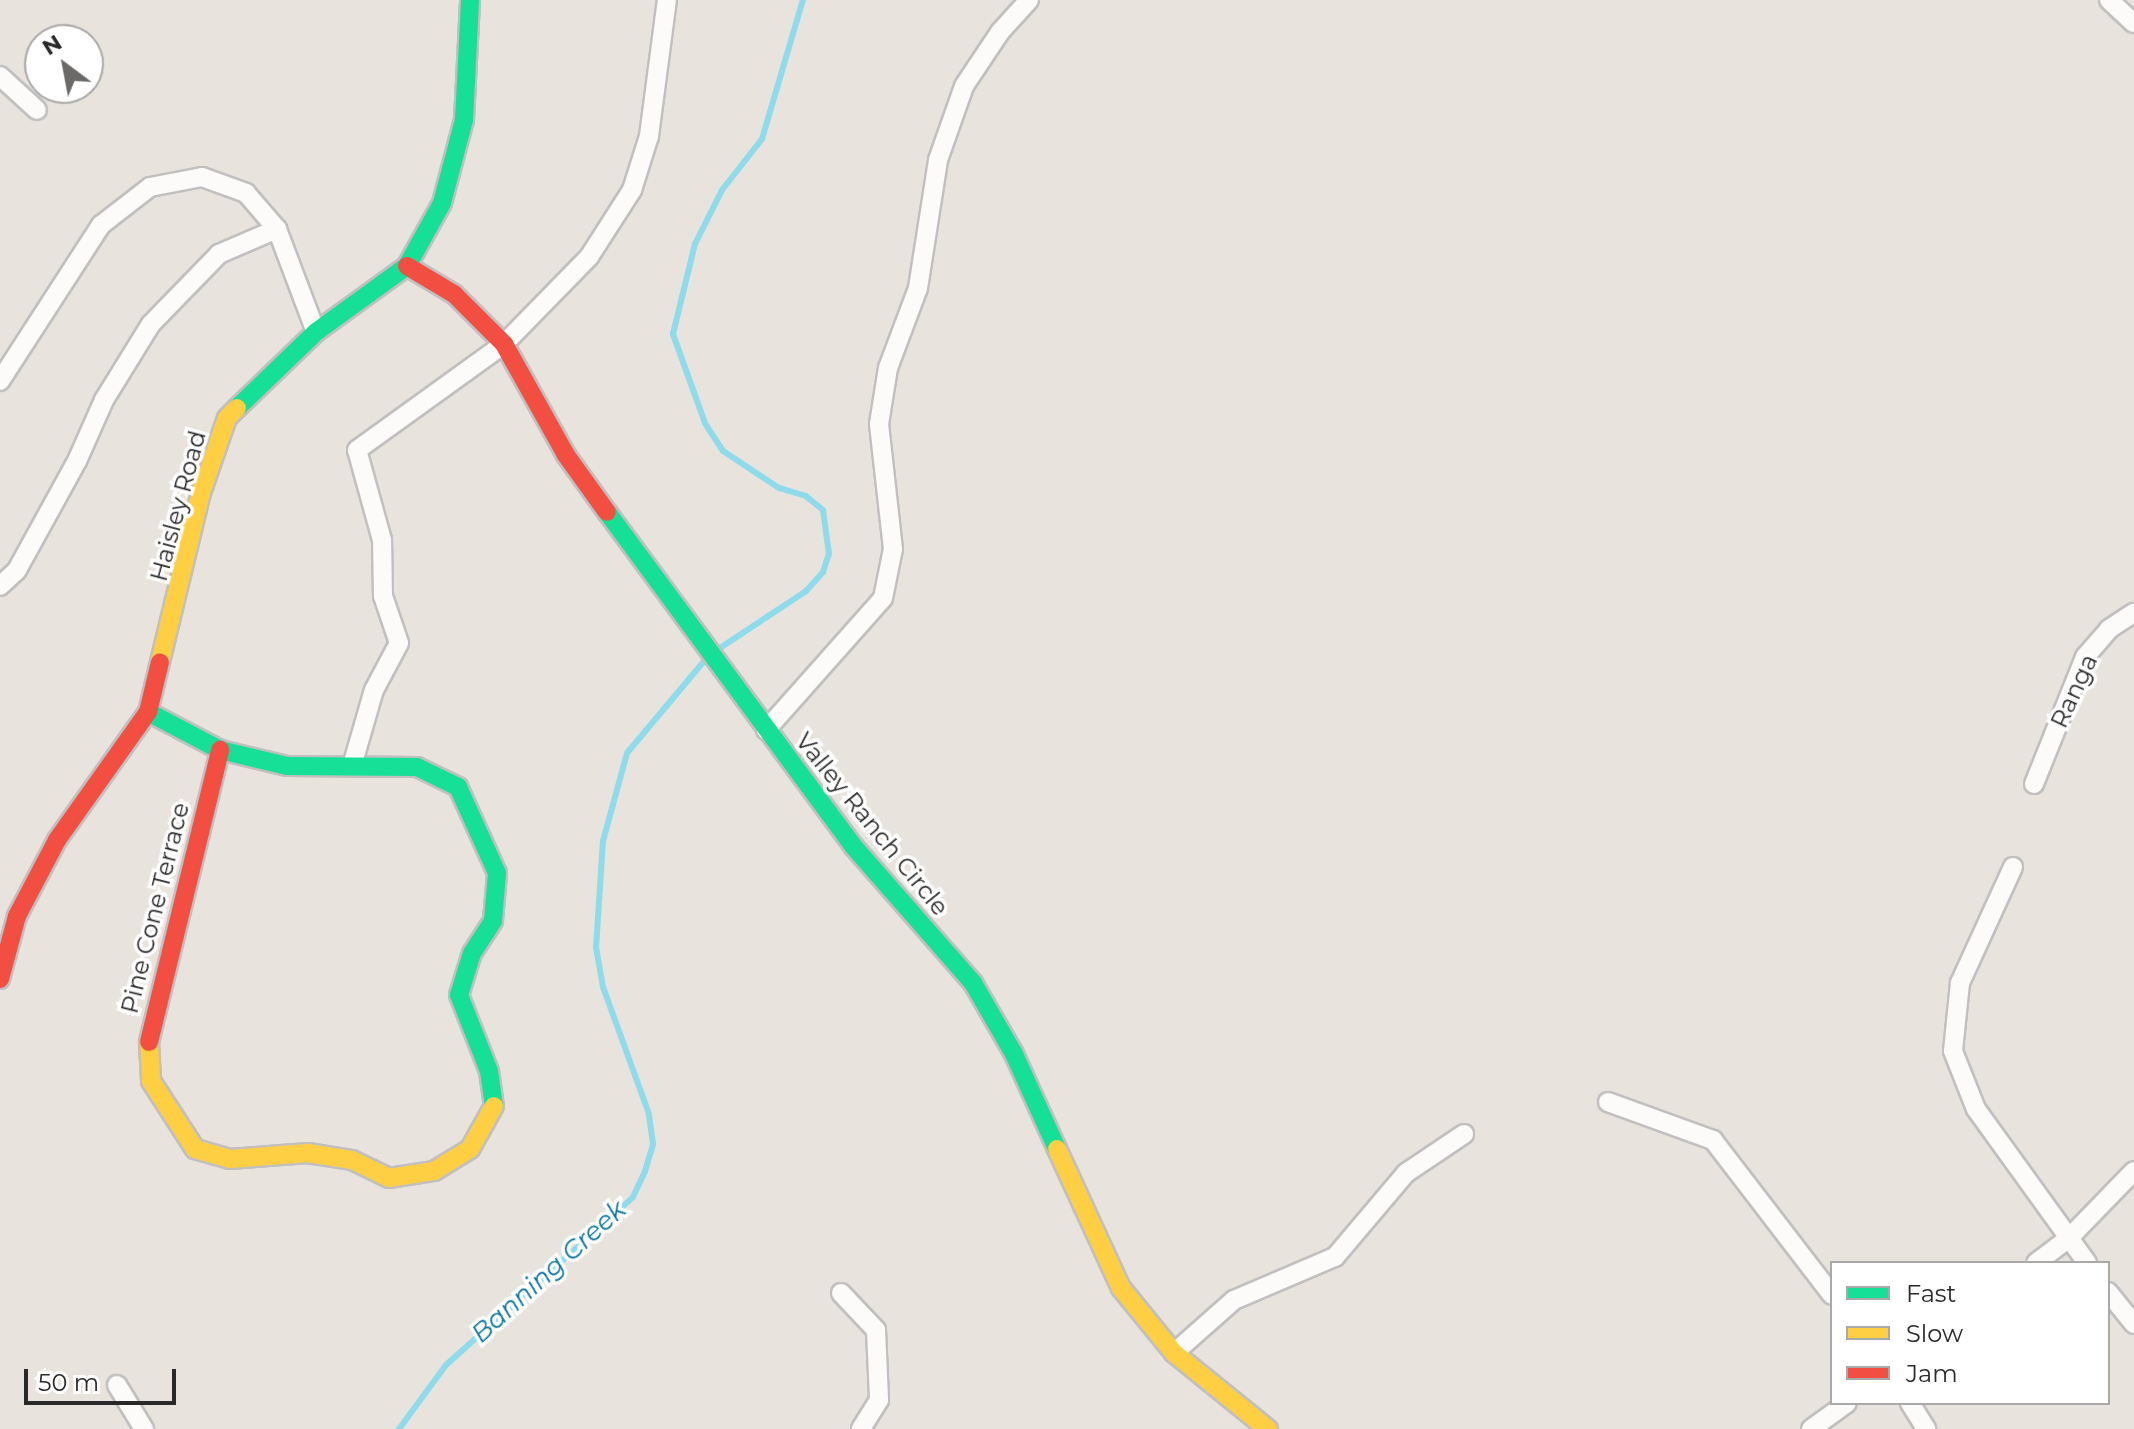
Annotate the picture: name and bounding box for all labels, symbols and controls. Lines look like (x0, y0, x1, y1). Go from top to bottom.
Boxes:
north arrow (24, 24, 104, 104)
text: N (37, 29, 67, 61)
street label: Haisley Road (144, 428, 212, 584)
street label: Ranga (2044, 649, 2104, 733)
street label: Valley Ranch Circle (789, 727, 955, 921)
street label: Pine Cone Terrace (115, 800, 195, 1016)
water label: Banning Creek (465, 1194, 633, 1350)
legend (1830, 1261, 2110, 1405)
text: Fast (1906, 1279, 1956, 1308)
text: Slow (1906, 1319, 1963, 1348)
scale bar (28, 1353, 180, 1403)
text: Jam (1906, 1359, 1958, 1388)
text: 50 m (38, 1368, 99, 1397)

